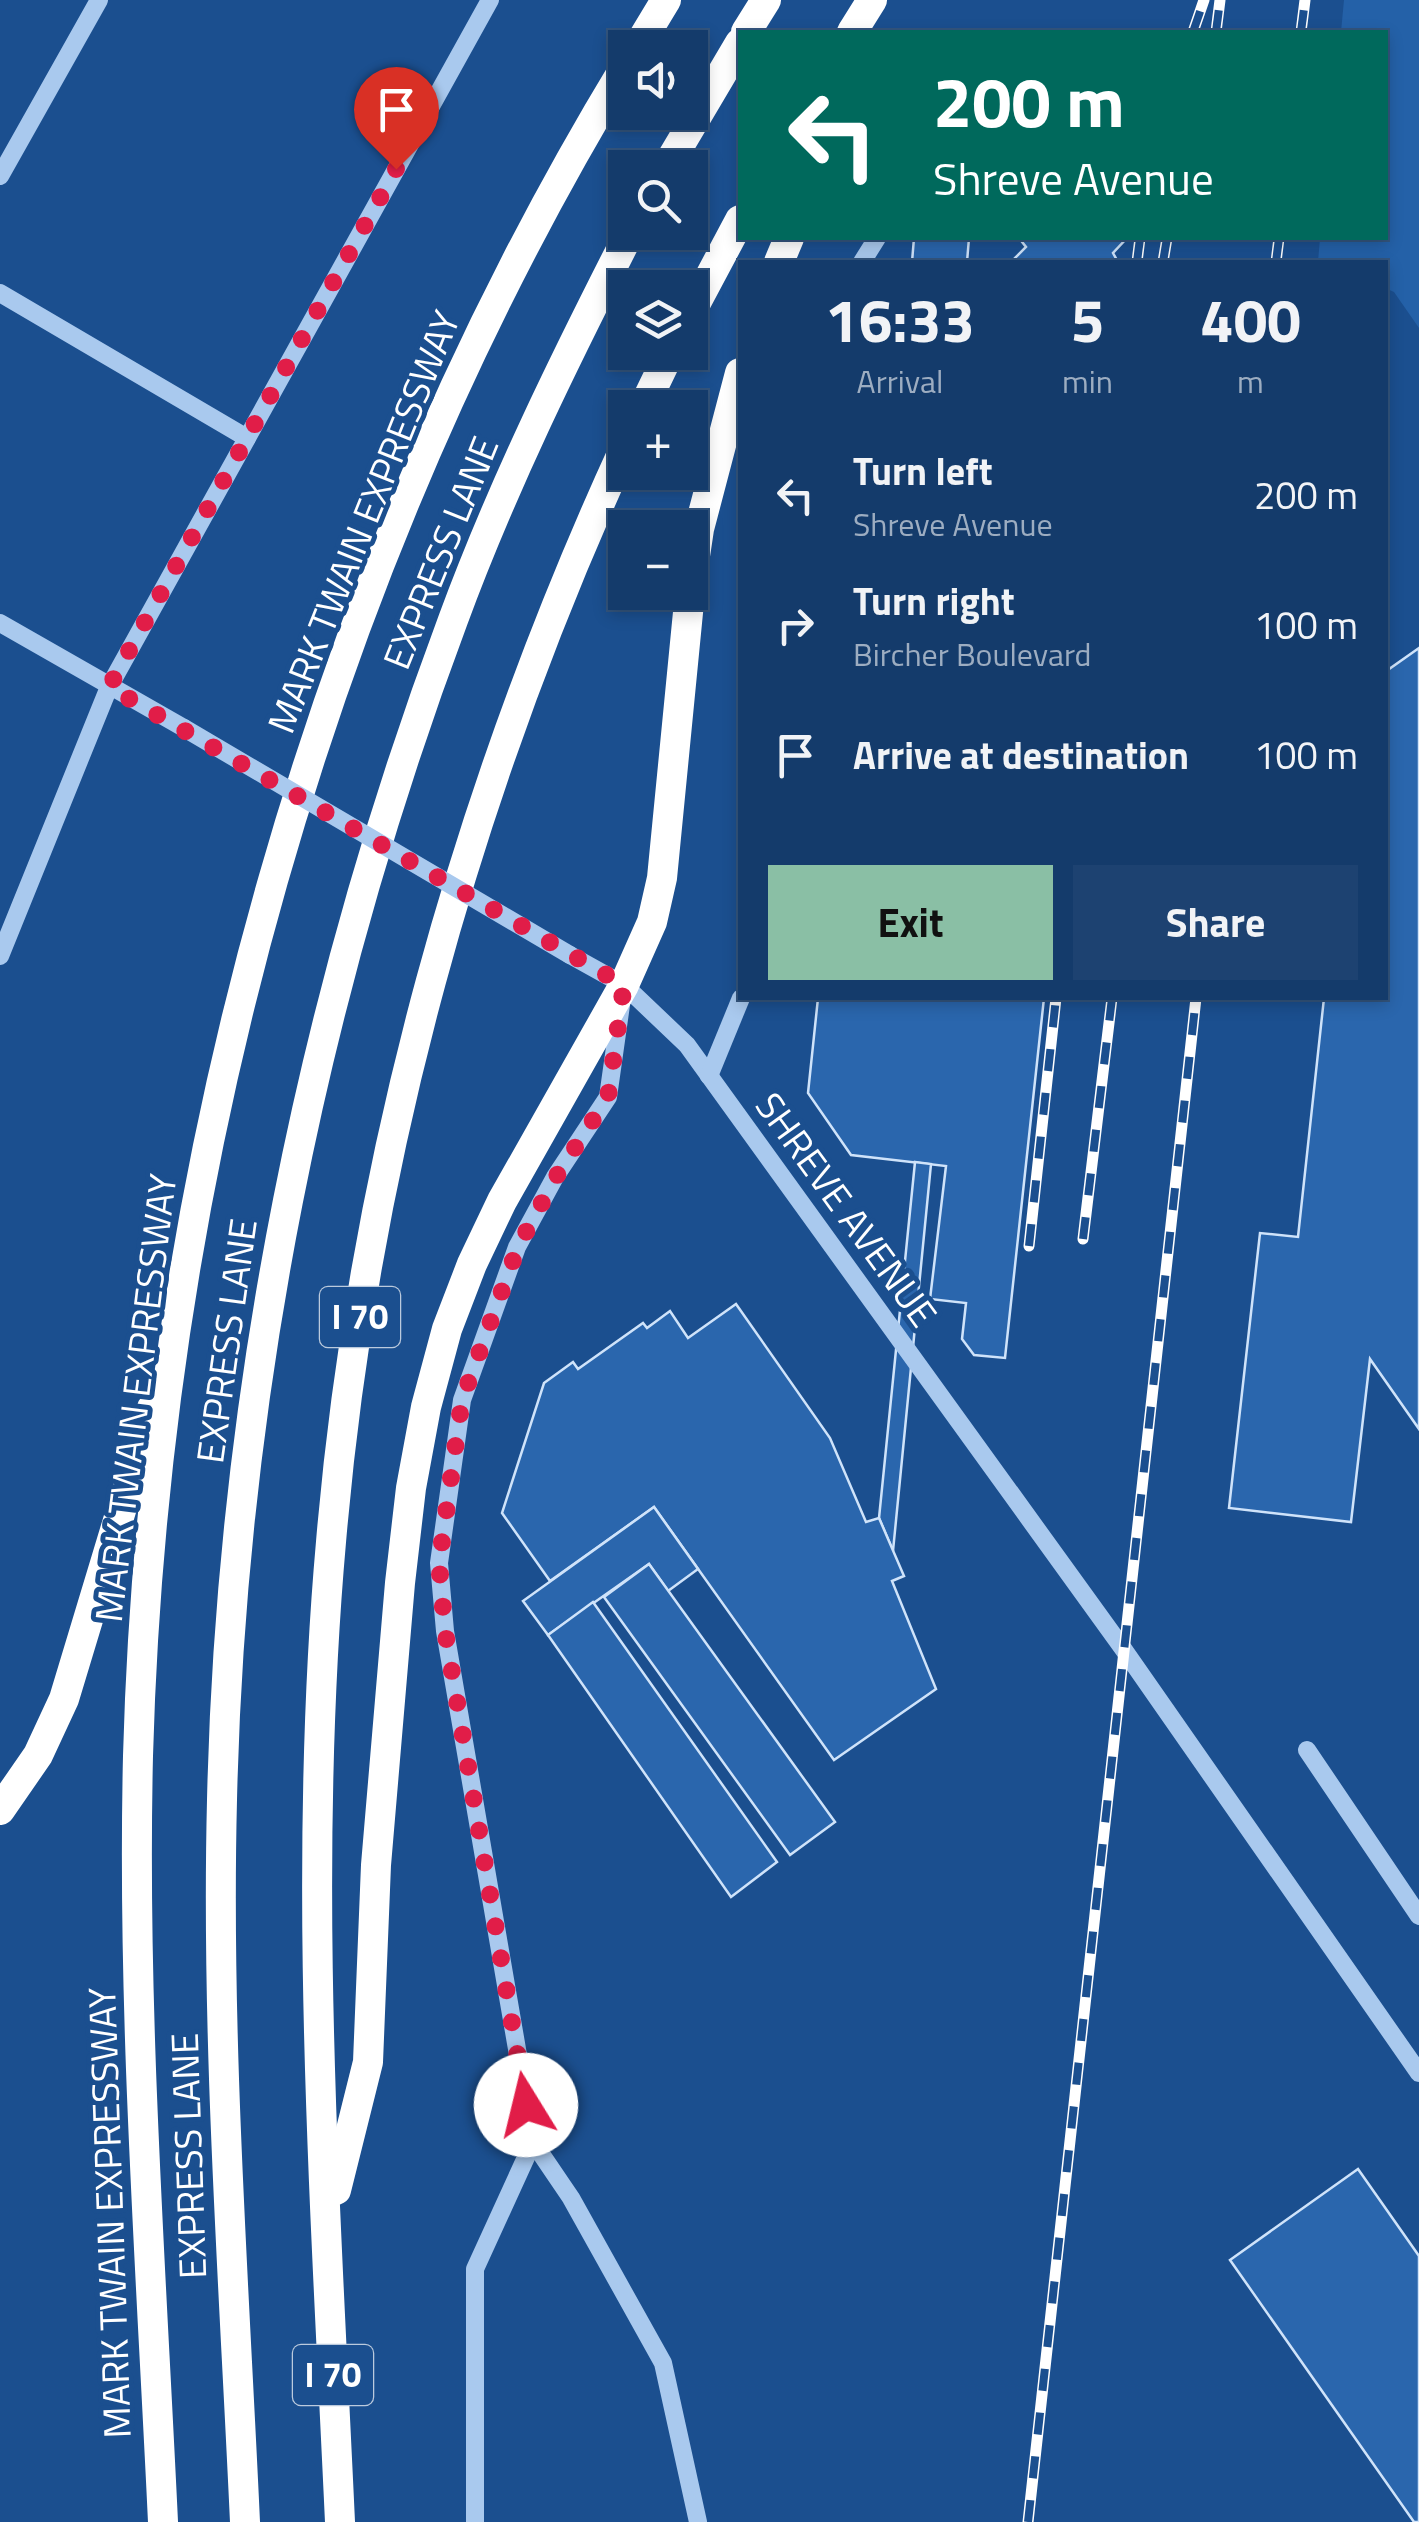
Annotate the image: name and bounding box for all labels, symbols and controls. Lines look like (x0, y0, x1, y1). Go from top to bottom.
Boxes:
map controls (608, 30, 708, 610)
button: sound (608, 30, 708, 130)
text: 200 m (933, 48, 1125, 154)
pin (354, 67, 439, 170)
icon: left (768, 70, 898, 200)
icon: arrive (369, 82, 424, 137)
text: Shreve Avenue (933, 144, 1214, 212)
button: search (608, 150, 708, 250)
button: layers (608, 270, 708, 370)
text: 16:33 (825, 274, 975, 365)
text: 5 (1071, 274, 1104, 365)
text: 400 (1200, 274, 1301, 365)
street label: MARK TWAIN EXPRESSWAY (252, 301, 475, 742)
text: Arrival (857, 357, 943, 405)
text: min (1062, 357, 1113, 405)
text: m (1237, 357, 1264, 405)
button: + (608, 390, 708, 490)
street label: EXPRESS LANE (367, 428, 513, 678)
text: Turn left (853, 442, 993, 500)
text: 200 m (1254, 466, 1358, 524)
icon: left (768, 468, 823, 523)
text: Shreve Avenue (853, 500, 1053, 548)
button: − (608, 510, 708, 610)
text: Turn right (853, 572, 1015, 630)
text: 100 m (1254, 596, 1358, 654)
icon: right (768, 598, 823, 653)
text: Bircher Boulevard (853, 630, 1092, 678)
text: Arrive at destination (853, 726, 1189, 784)
text: 100 m (1254, 726, 1358, 784)
icon: arrive (768, 728, 823, 783)
button: Exit (768, 865, 1053, 980)
button: Share (1073, 865, 1358, 980)
street label: SHREVE AVENUE (742, 1080, 952, 1339)
street label: MARK TWAIN EXPRESSWAY (79, 1170, 191, 1625)
street label: EXPRESS LANE (180, 1215, 272, 1467)
road number: I 70 (320, 1287, 400, 1347)
street label: MARK TWAIN EXPRESSWAY (72, 1986, 146, 2440)
street label: EXPRESS LANE (155, 2032, 221, 2280)
position arrow (474, 2053, 578, 2157)
road number: I 70 (293, 2345, 373, 2405)

